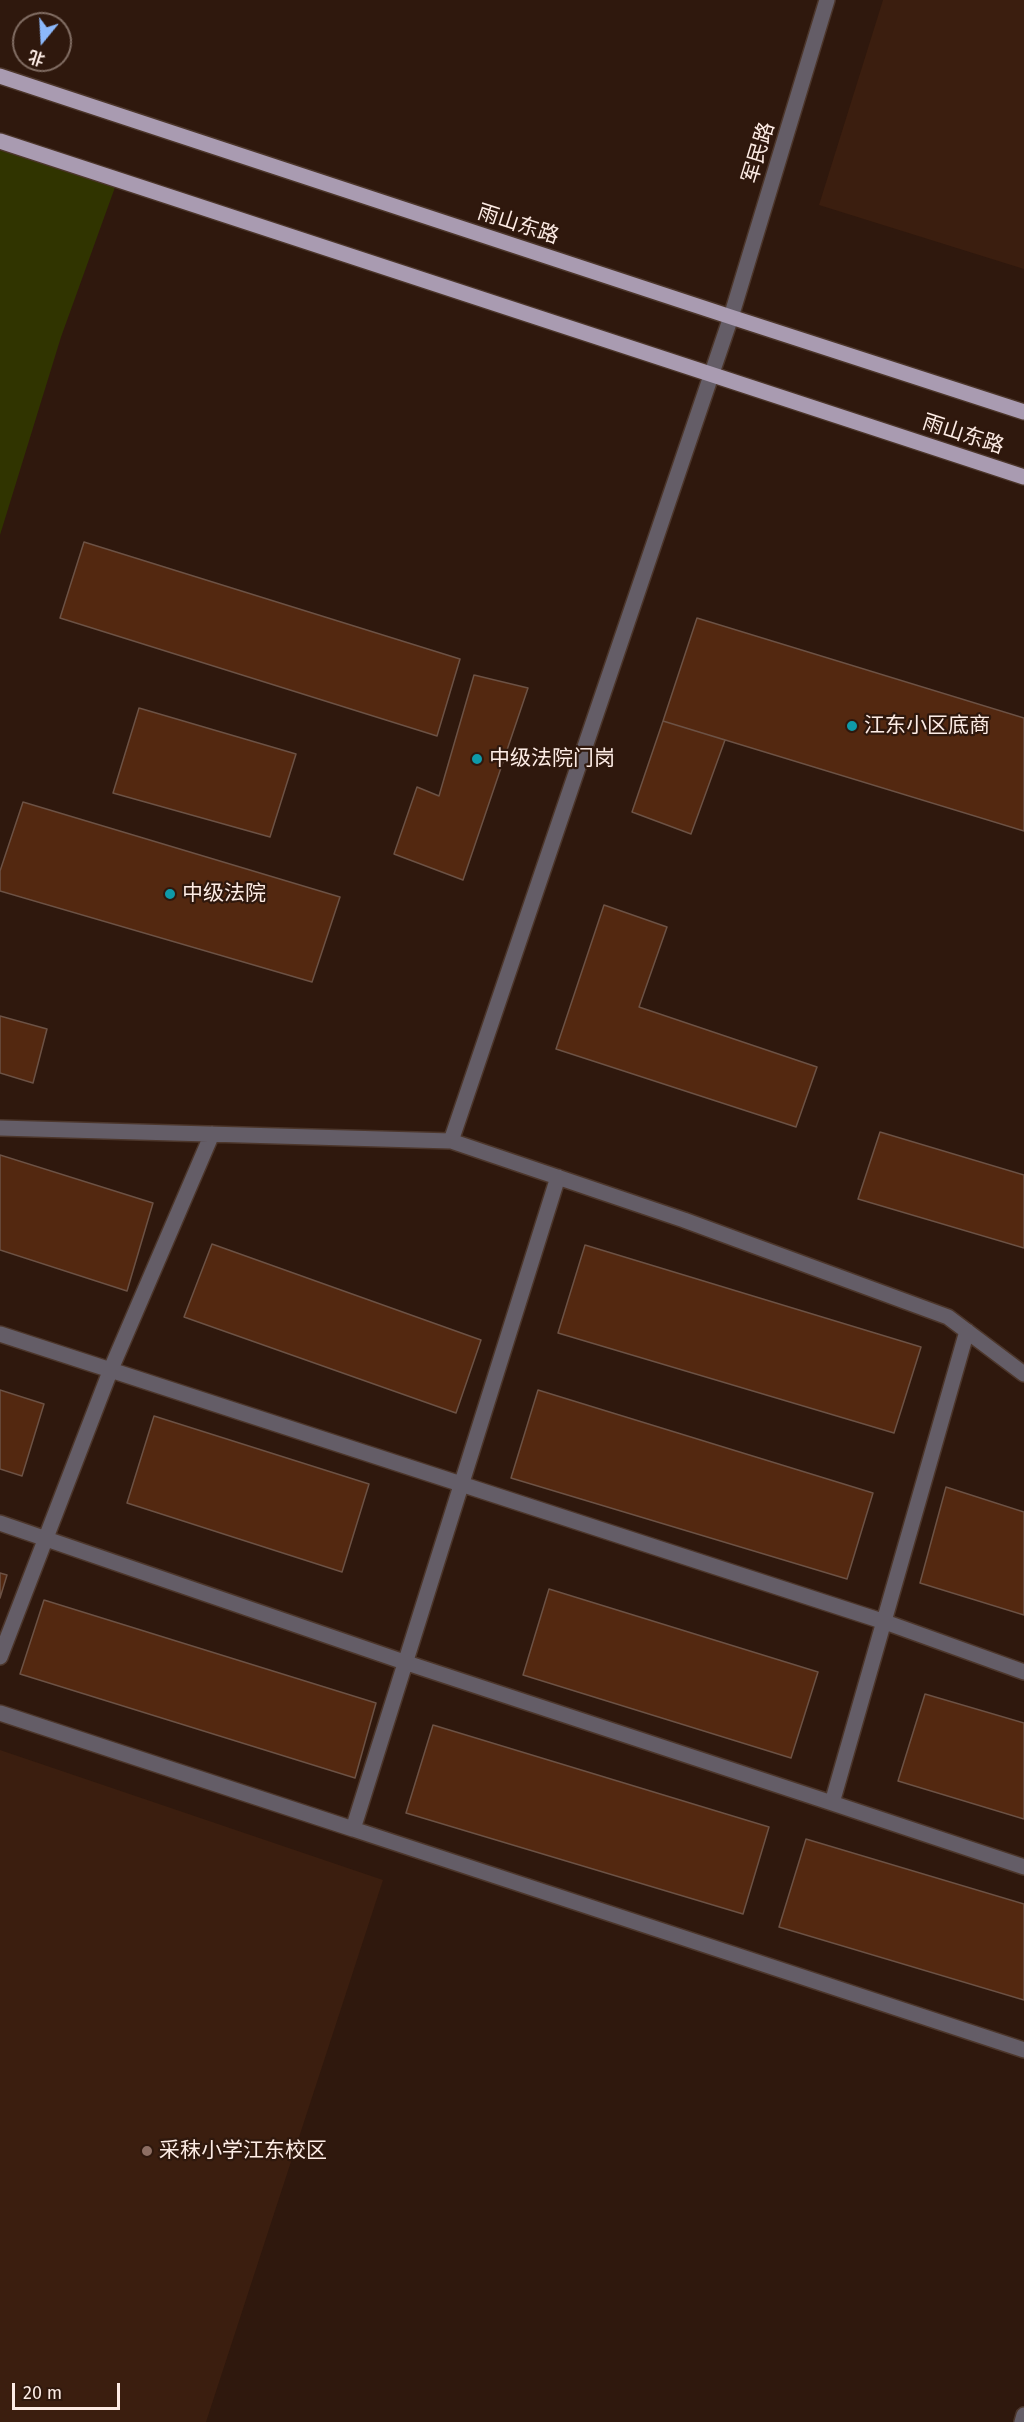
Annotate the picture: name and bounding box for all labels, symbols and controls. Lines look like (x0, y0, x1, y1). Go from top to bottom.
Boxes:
north arrow (12, 12, 72, 72)
text: 北 (26, 46, 47, 69)
street label: 军民路 (738, 119, 780, 187)
street label: 雨山东路 (474, 200, 562, 250)
street label: 雨山东路 (919, 410, 1007, 460)
place label: 江东小区底商 (864, 713, 990, 739)
marker: 江东小区底商 (845, 719, 859, 733)
place label: 中级法院门岗 (489, 746, 615, 772)
marker: 中级法院门岗 (470, 752, 484, 766)
place label: 中级法院 (182, 881, 266, 907)
marker: 中级法院 (163, 887, 177, 901)
place label: 采秣小学江东校区 (159, 2138, 327, 2164)
marker: 采秣小学江东校区 (140, 2144, 154, 2158)
scale bar (15, 2371, 123, 2409)
text: 20 m (23, 2382, 62, 2404)

